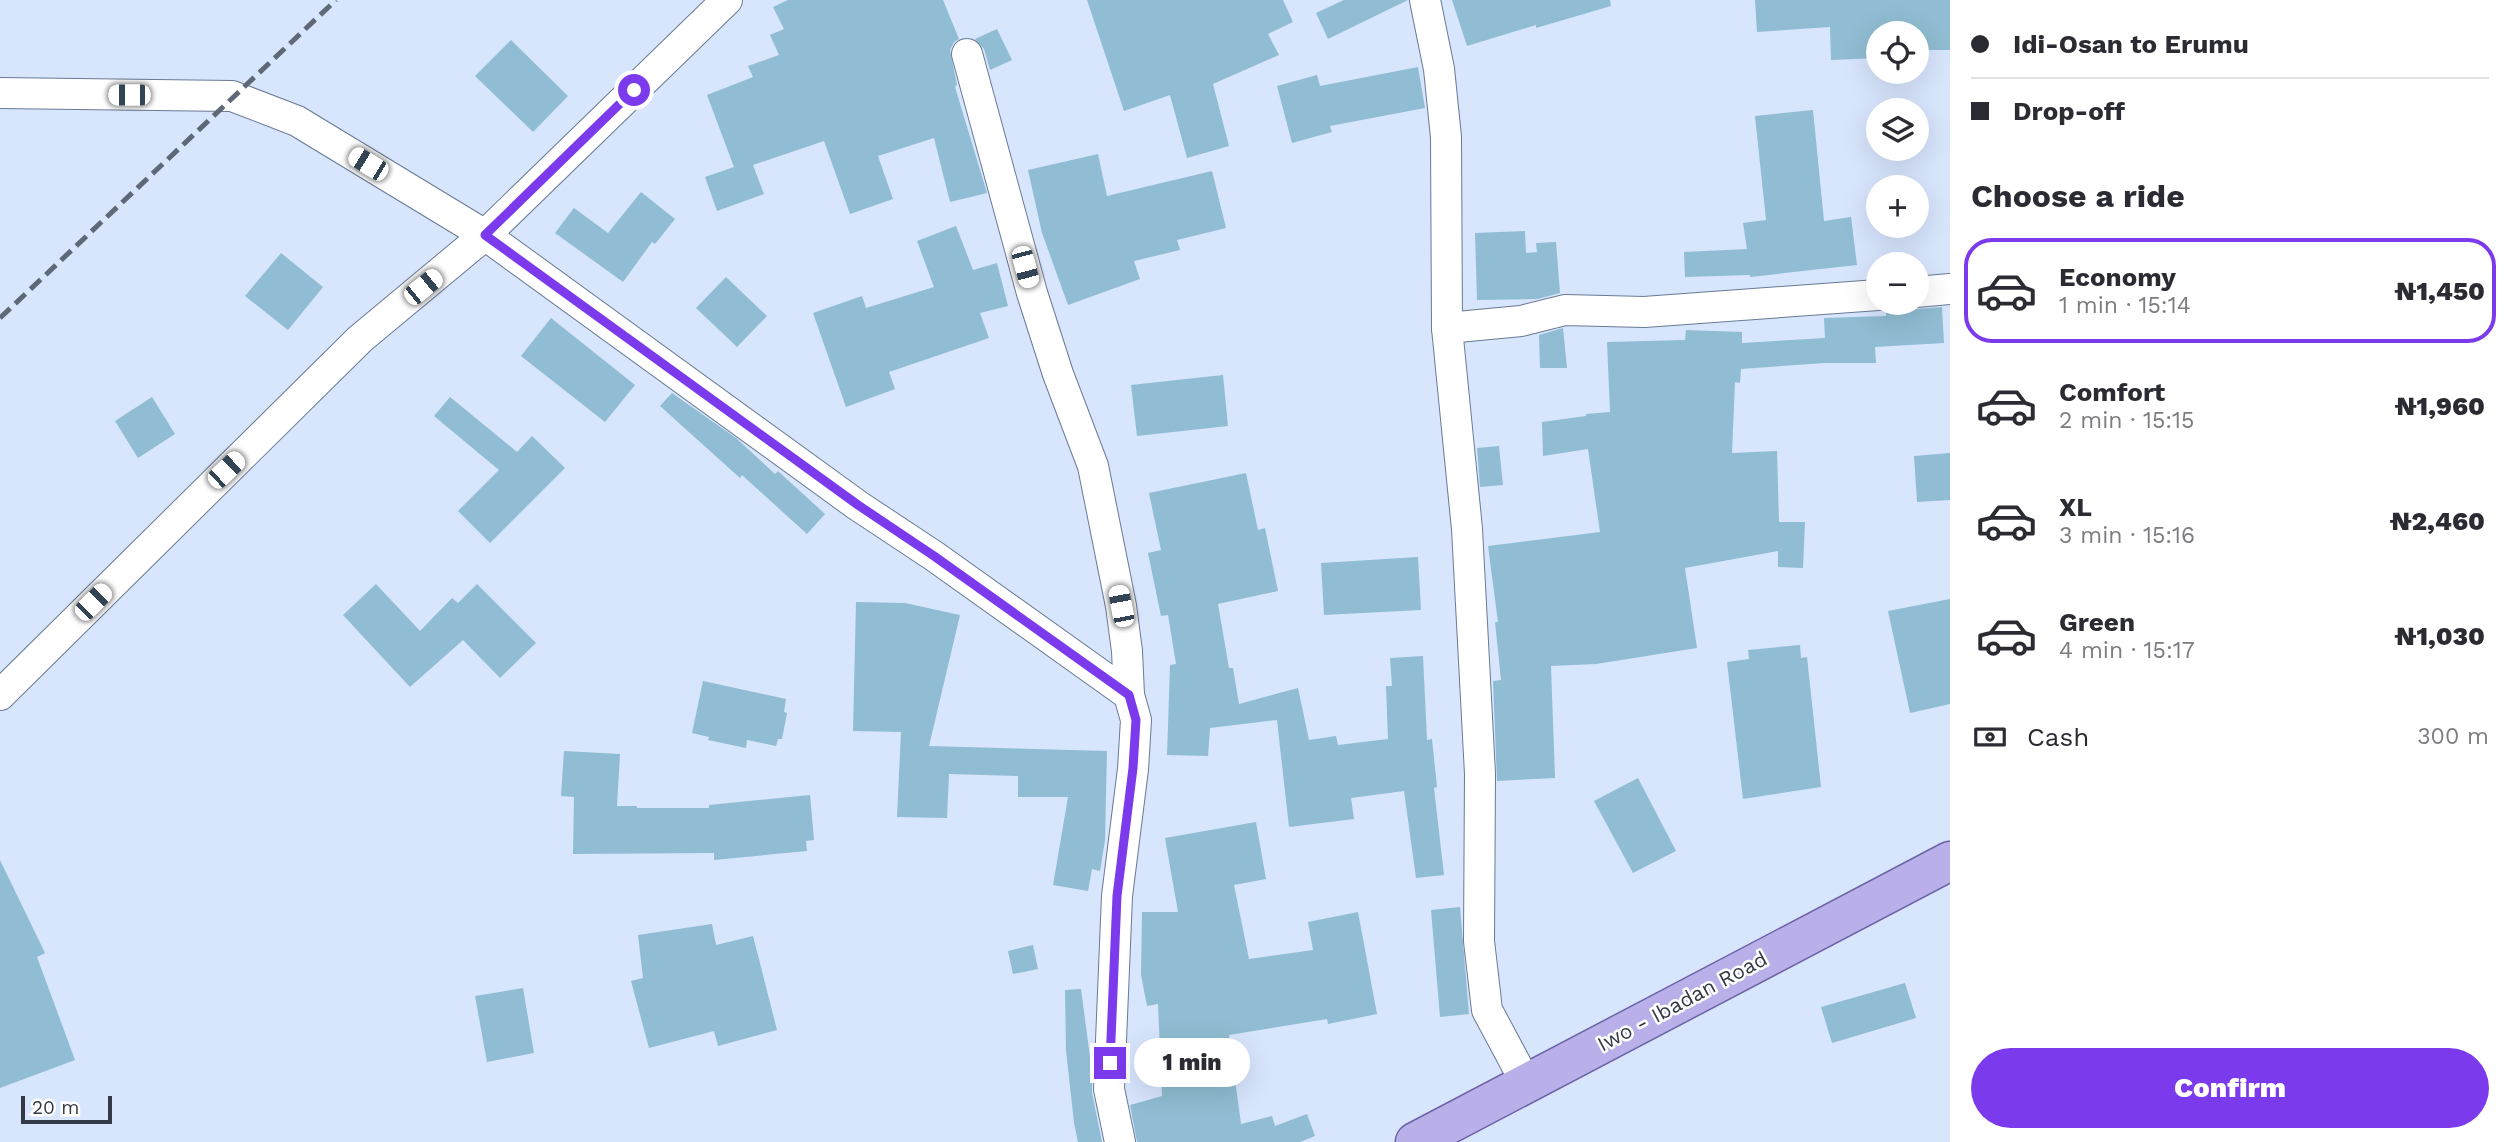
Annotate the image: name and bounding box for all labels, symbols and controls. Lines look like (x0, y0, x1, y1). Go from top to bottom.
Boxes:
map controls (1866, 21, 1929, 315)
button: locate (1866, 21, 1929, 84)
text: Idi-Osan to Erumu (2013, 29, 2249, 59)
route start (618, 74, 650, 106)
car (109, 85, 151, 106)
text: Drop-off (2013, 96, 2125, 126)
button: layers (1866, 98, 1929, 161)
car (345, 144, 392, 184)
button: + (1866, 175, 1929, 238)
text: Choose a ride (1971, 177, 2185, 215)
car (1010, 244, 1041, 290)
button: − (1866, 252, 1929, 315)
icon: car (1975, 259, 2038, 322)
text: Economy (2059, 262, 2176, 292)
car (401, 266, 446, 308)
text: ₦1,450 (2394, 276, 2485, 306)
text: 1 min · 15:14 (2059, 292, 2191, 319)
icon: car (1975, 374, 2038, 437)
text: Comfort (2059, 377, 2165, 407)
text: ₦1,960 (2394, 391, 2485, 421)
text: 2 min · 15:15 (2059, 407, 2194, 434)
car (204, 448, 249, 492)
icon: car (1975, 489, 2038, 552)
text: XL (2059, 492, 2092, 522)
text: ₦2,460 (2389, 506, 2485, 536)
text: 3 min · 15:16 (2059, 522, 2195, 549)
car (71, 580, 116, 624)
car (1107, 583, 1136, 629)
icon: car (1975, 604, 2038, 667)
text: Green (2059, 607, 2135, 637)
text: ₦1,030 (2394, 621, 2485, 651)
text: 4 min · 15:17 (2059, 637, 2195, 664)
icon: cash (1971, 718, 2009, 756)
text: Cash (2027, 722, 2089, 752)
text: 300 m (2417, 723, 2489, 750)
street label: Iwo - Ibadan Road (1593, 946, 1771, 1056)
callout: 1 min (1134, 1038, 1250, 1088)
route end (1094, 1047, 1126, 1079)
button: Confirm (1971, 1048, 2489, 1128)
text: 1 min (1162, 1049, 1222, 1076)
scale bar (21, 1093, 112, 1125)
text: 20 m (32, 1096, 79, 1119)

